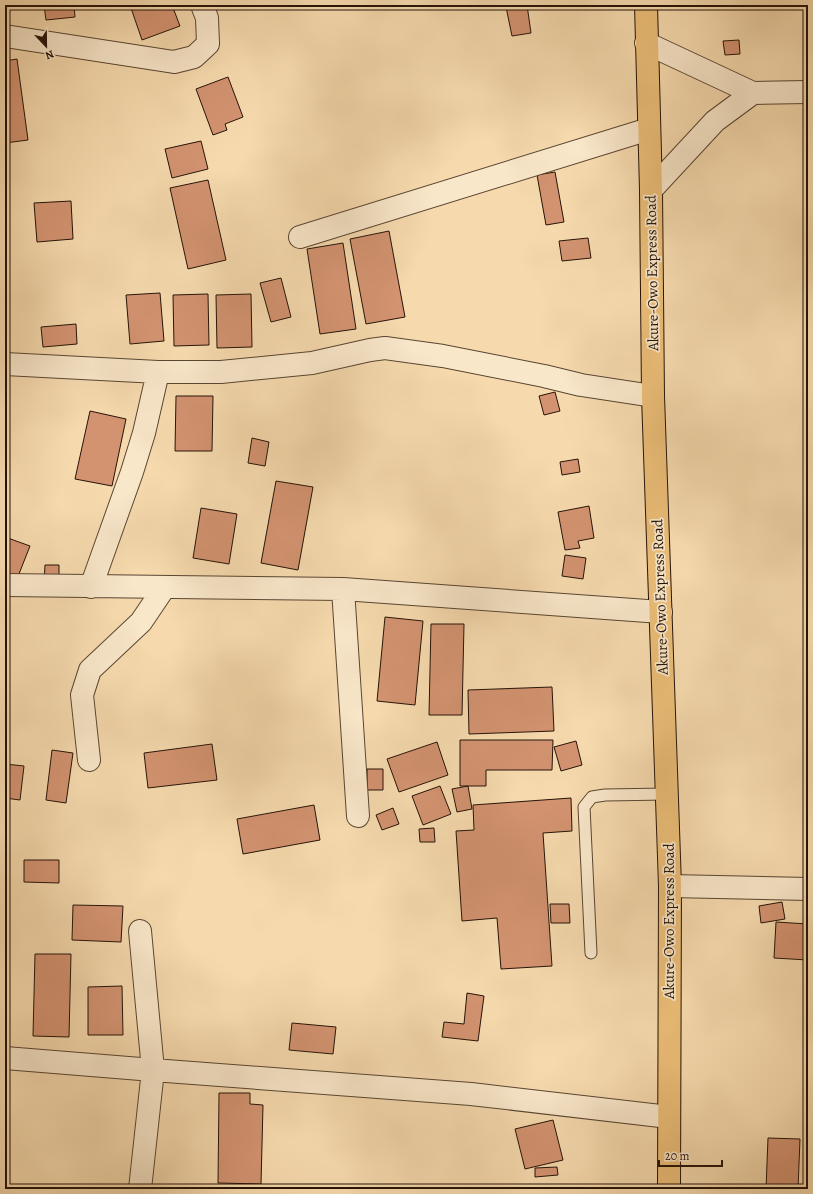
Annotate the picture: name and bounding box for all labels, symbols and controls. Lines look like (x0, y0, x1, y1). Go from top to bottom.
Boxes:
north arrow (26, 26, 66, 66)
text: N (43, 46, 56, 63)
street label: Akure-Owo Express Road (641, 194, 663, 352)
street label: Akure-Owo Express Road (647, 518, 673, 676)
street label: Akure-Owo Express Road (659, 842, 679, 1000)
scale bar (659, 1142, 722, 1168)
text: 20 m (665, 1148, 689, 1164)

